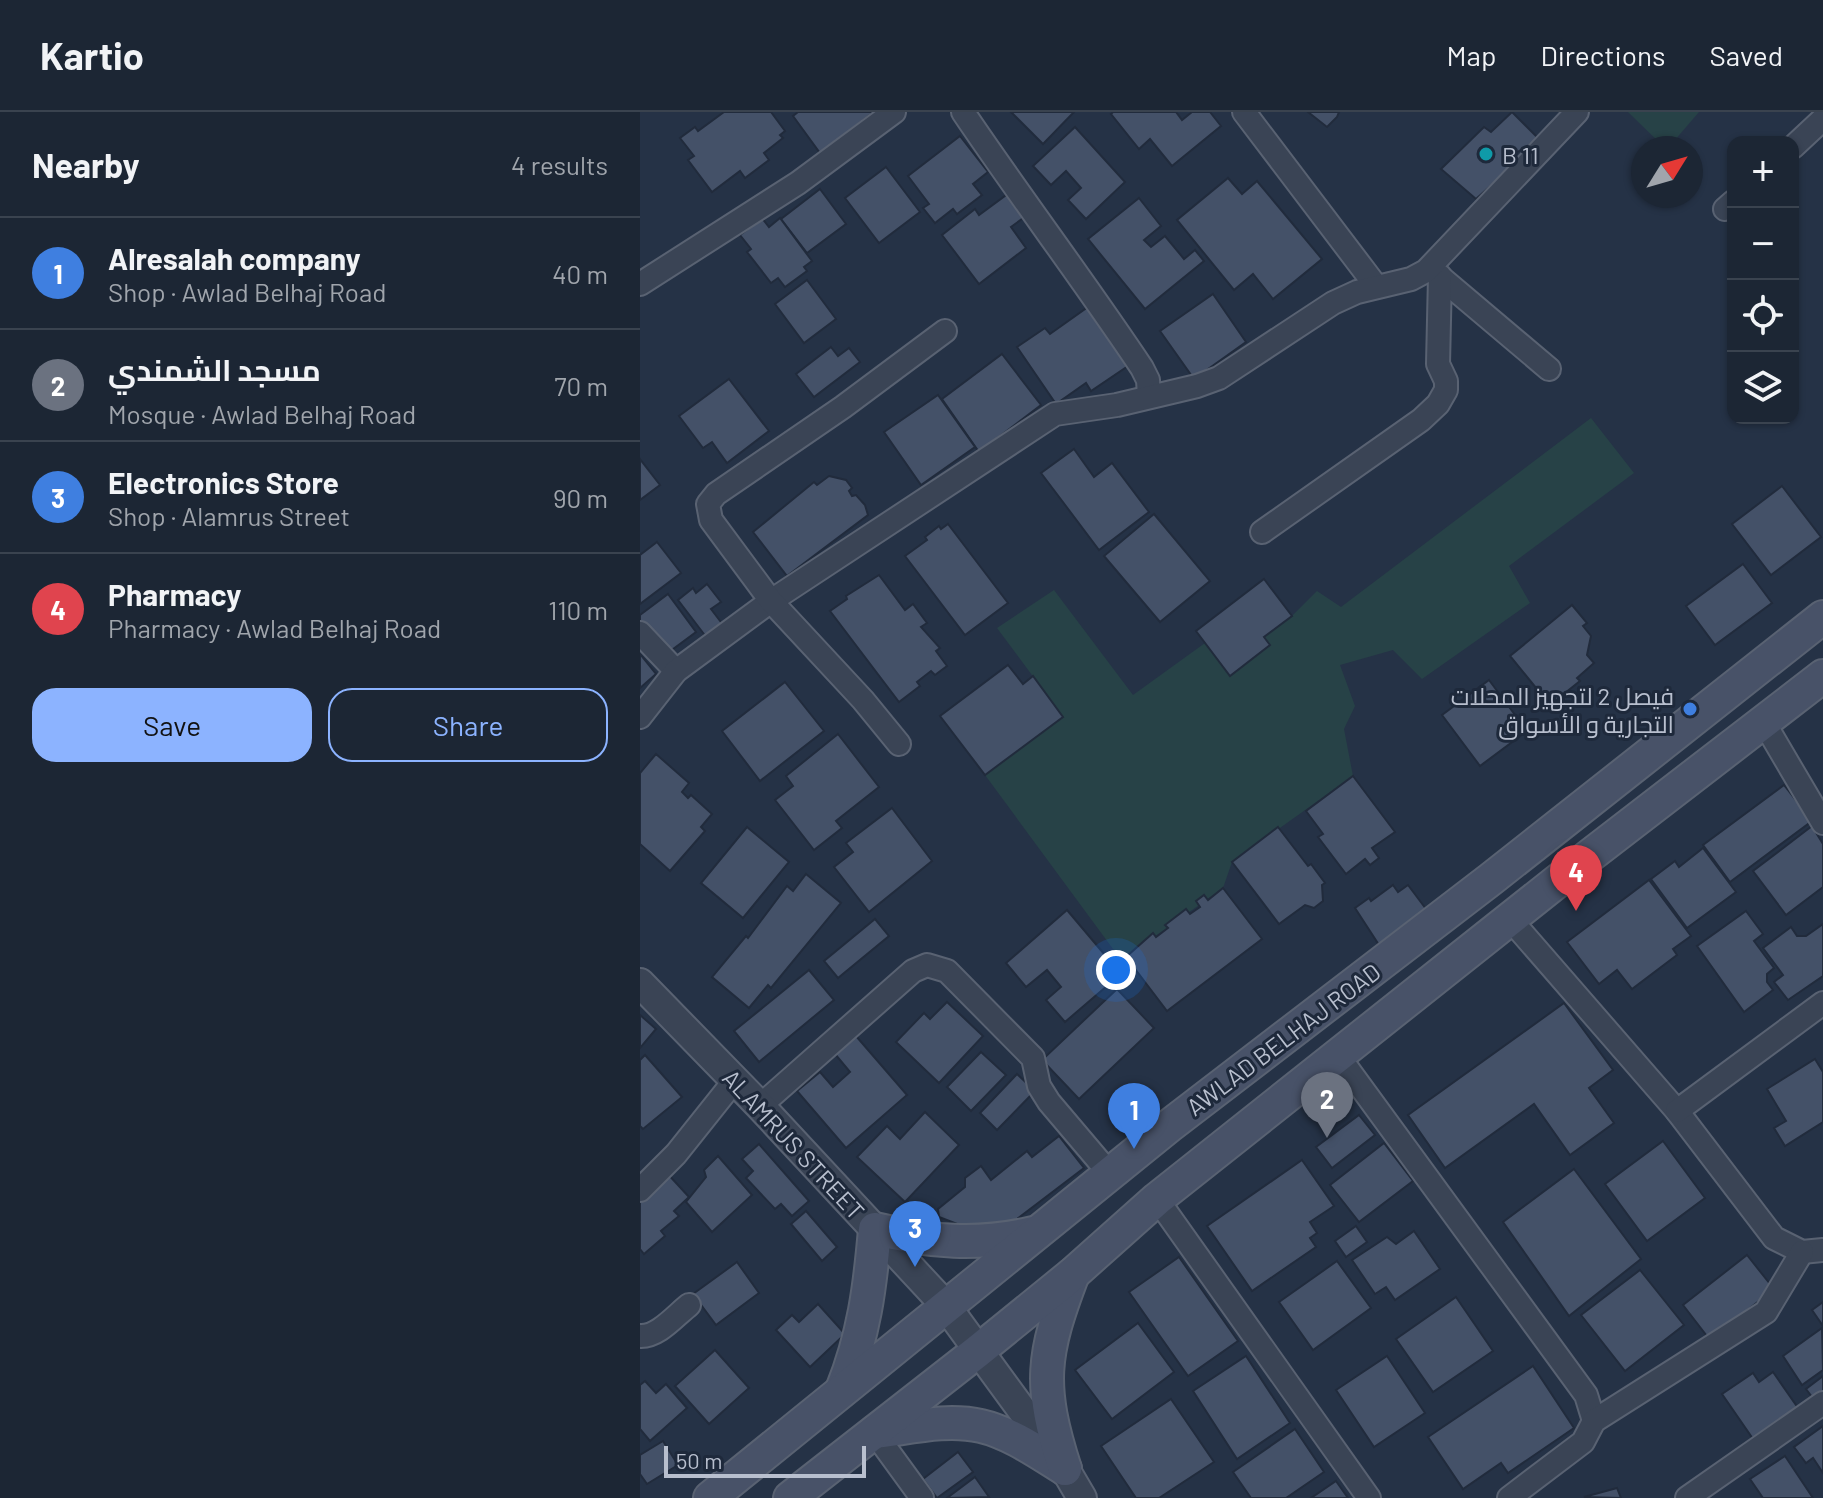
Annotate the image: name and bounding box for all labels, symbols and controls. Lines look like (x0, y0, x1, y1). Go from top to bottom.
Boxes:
text: Kartio (40, 32, 144, 78)
text: Map (1447, 38, 1496, 72)
text: Directions (1540, 38, 1666, 72)
text: Saved (1710, 38, 1783, 72)
north arrow (1631, 136, 1703, 208)
map controls (1727, 136, 1799, 424)
button: + (1727, 136, 1799, 208)
place label: B 11 (1502, 140, 1539, 169)
text: Nearby (32, 144, 140, 185)
marker: B 11 (1477, 145, 1495, 163)
text: 4 results (511, 149, 608, 180)
button: − (1727, 208, 1799, 280)
text: Alresalah company (108, 240, 361, 276)
text: 1 (53, 258, 63, 289)
text: 40 m (552, 258, 608, 289)
text: Shop · Awlad Belhaj Road (108, 276, 386, 307)
button: locate (1727, 280, 1799, 352)
text: مسجد الشمندي (108, 351, 321, 387)
button: layers (1727, 352, 1799, 424)
text: 2 (51, 370, 65, 401)
text: 70 m (554, 370, 608, 401)
text: Mosque · Awlad Belhaj Road (108, 398, 416, 429)
text: Electronics Store (108, 464, 339, 500)
text: 3 (51, 482, 65, 513)
text: 90 m (553, 482, 608, 513)
text: Shop · Alamrus Street (108, 500, 350, 531)
text: Pharmacy (108, 576, 241, 612)
text: 4 (50, 594, 66, 625)
text: 110 m (548, 594, 608, 625)
text: Pharmacy · Awlad Belhaj Road (108, 612, 441, 643)
place label: فيصل 2 لتجهيز المحلات التجارية و الأسواق (1451, 681, 1674, 740)
button: Save (32, 688, 312, 762)
button: Share (328, 688, 608, 762)
marker: فيصل 2 لتجهيز المحلات التجارية و الأسواق (1681, 700, 1699, 718)
pin: 4 (1550, 845, 1602, 911)
your location (1096, 950, 1136, 990)
street label: AWLAD BELHAJ ROAD (1180, 957, 1386, 1121)
street label: ALAMRUS STREET (717, 1063, 871, 1225)
pin: 2 (1301, 1072, 1353, 1138)
pin: 1 (1108, 1083, 1160, 1149)
pin: 3 (889, 1201, 941, 1267)
scale bar (664, 1442, 866, 1478)
text: 50 m (676, 1447, 722, 1473)

